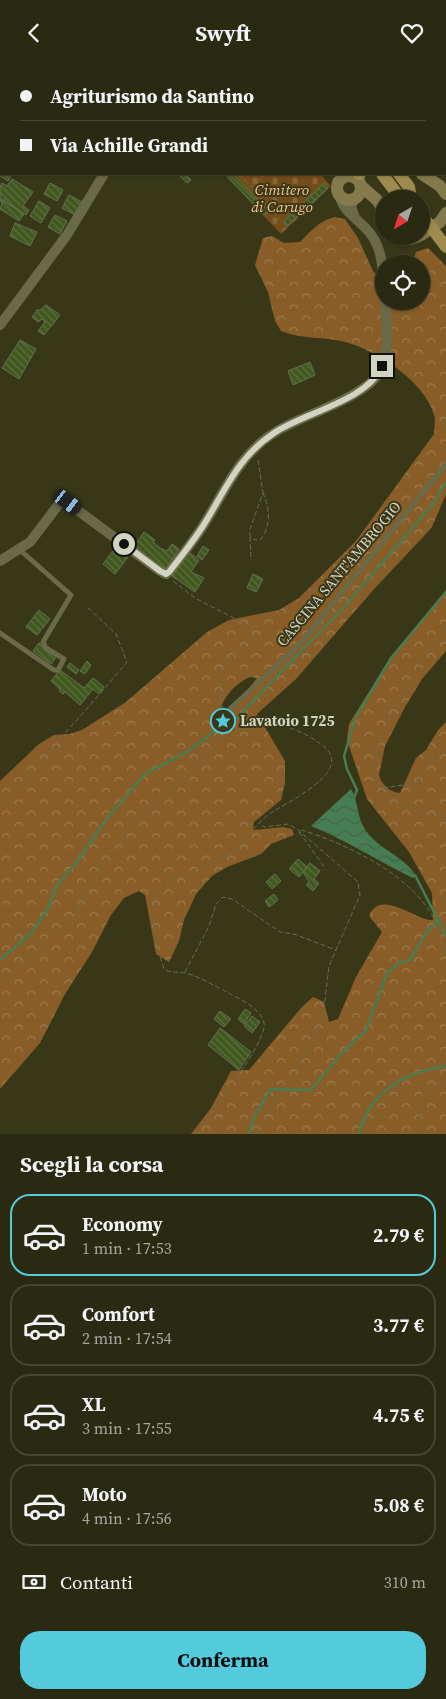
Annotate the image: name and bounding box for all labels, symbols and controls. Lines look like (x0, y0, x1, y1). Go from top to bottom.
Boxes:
text: Swyft (195, 18, 251, 48)
icon: back (20, 19, 48, 47)
icon: heart (398, 19, 426, 47)
text: Agriturismo da Santino (50, 83, 254, 109)
text: Via Achille Grandi (50, 132, 208, 158)
park label: Cimitero di Carugo (251, 179, 313, 217)
north arrow (375, 190, 430, 245)
map controls (375, 190, 430, 310)
button: locate (375, 255, 430, 310)
route end (371, 355, 393, 377)
car (51, 487, 84, 517)
street label: CASCINA SANT'AMBROGIO (272, 497, 406, 651)
route start (113, 533, 135, 555)
place icon: Lavatoio 1725 (210, 708, 236, 734)
place label: Lavatoio 1725 (240, 710, 335, 731)
text: Scegli la corsa (20, 1149, 164, 1179)
text: Economy (82, 1211, 163, 1237)
icon: car (22, 1213, 67, 1258)
text: 2.79 € (373, 1222, 424, 1248)
text: 1 min · 17:53 (82, 1237, 172, 1259)
text: Comfort (82, 1301, 155, 1327)
icon: car (22, 1303, 67, 1348)
text: 3.77 € (373, 1312, 424, 1338)
text: 2 min · 17:54 (82, 1327, 172, 1349)
text: XL (82, 1391, 105, 1417)
icon: car (22, 1393, 67, 1438)
text: 4.75 € (373, 1402, 424, 1428)
text: 3 min · 17:55 (82, 1417, 172, 1439)
text: Moto (82, 1481, 127, 1507)
icon: car (22, 1483, 67, 1528)
text: 5.08 € (373, 1492, 424, 1518)
text: 4 min · 17:56 (82, 1507, 172, 1529)
icon: cash (20, 1568, 48, 1596)
text: Contanti (60, 1569, 133, 1595)
text: 310 m (384, 1571, 426, 1593)
button: Conferma (20, 1631, 426, 1689)

